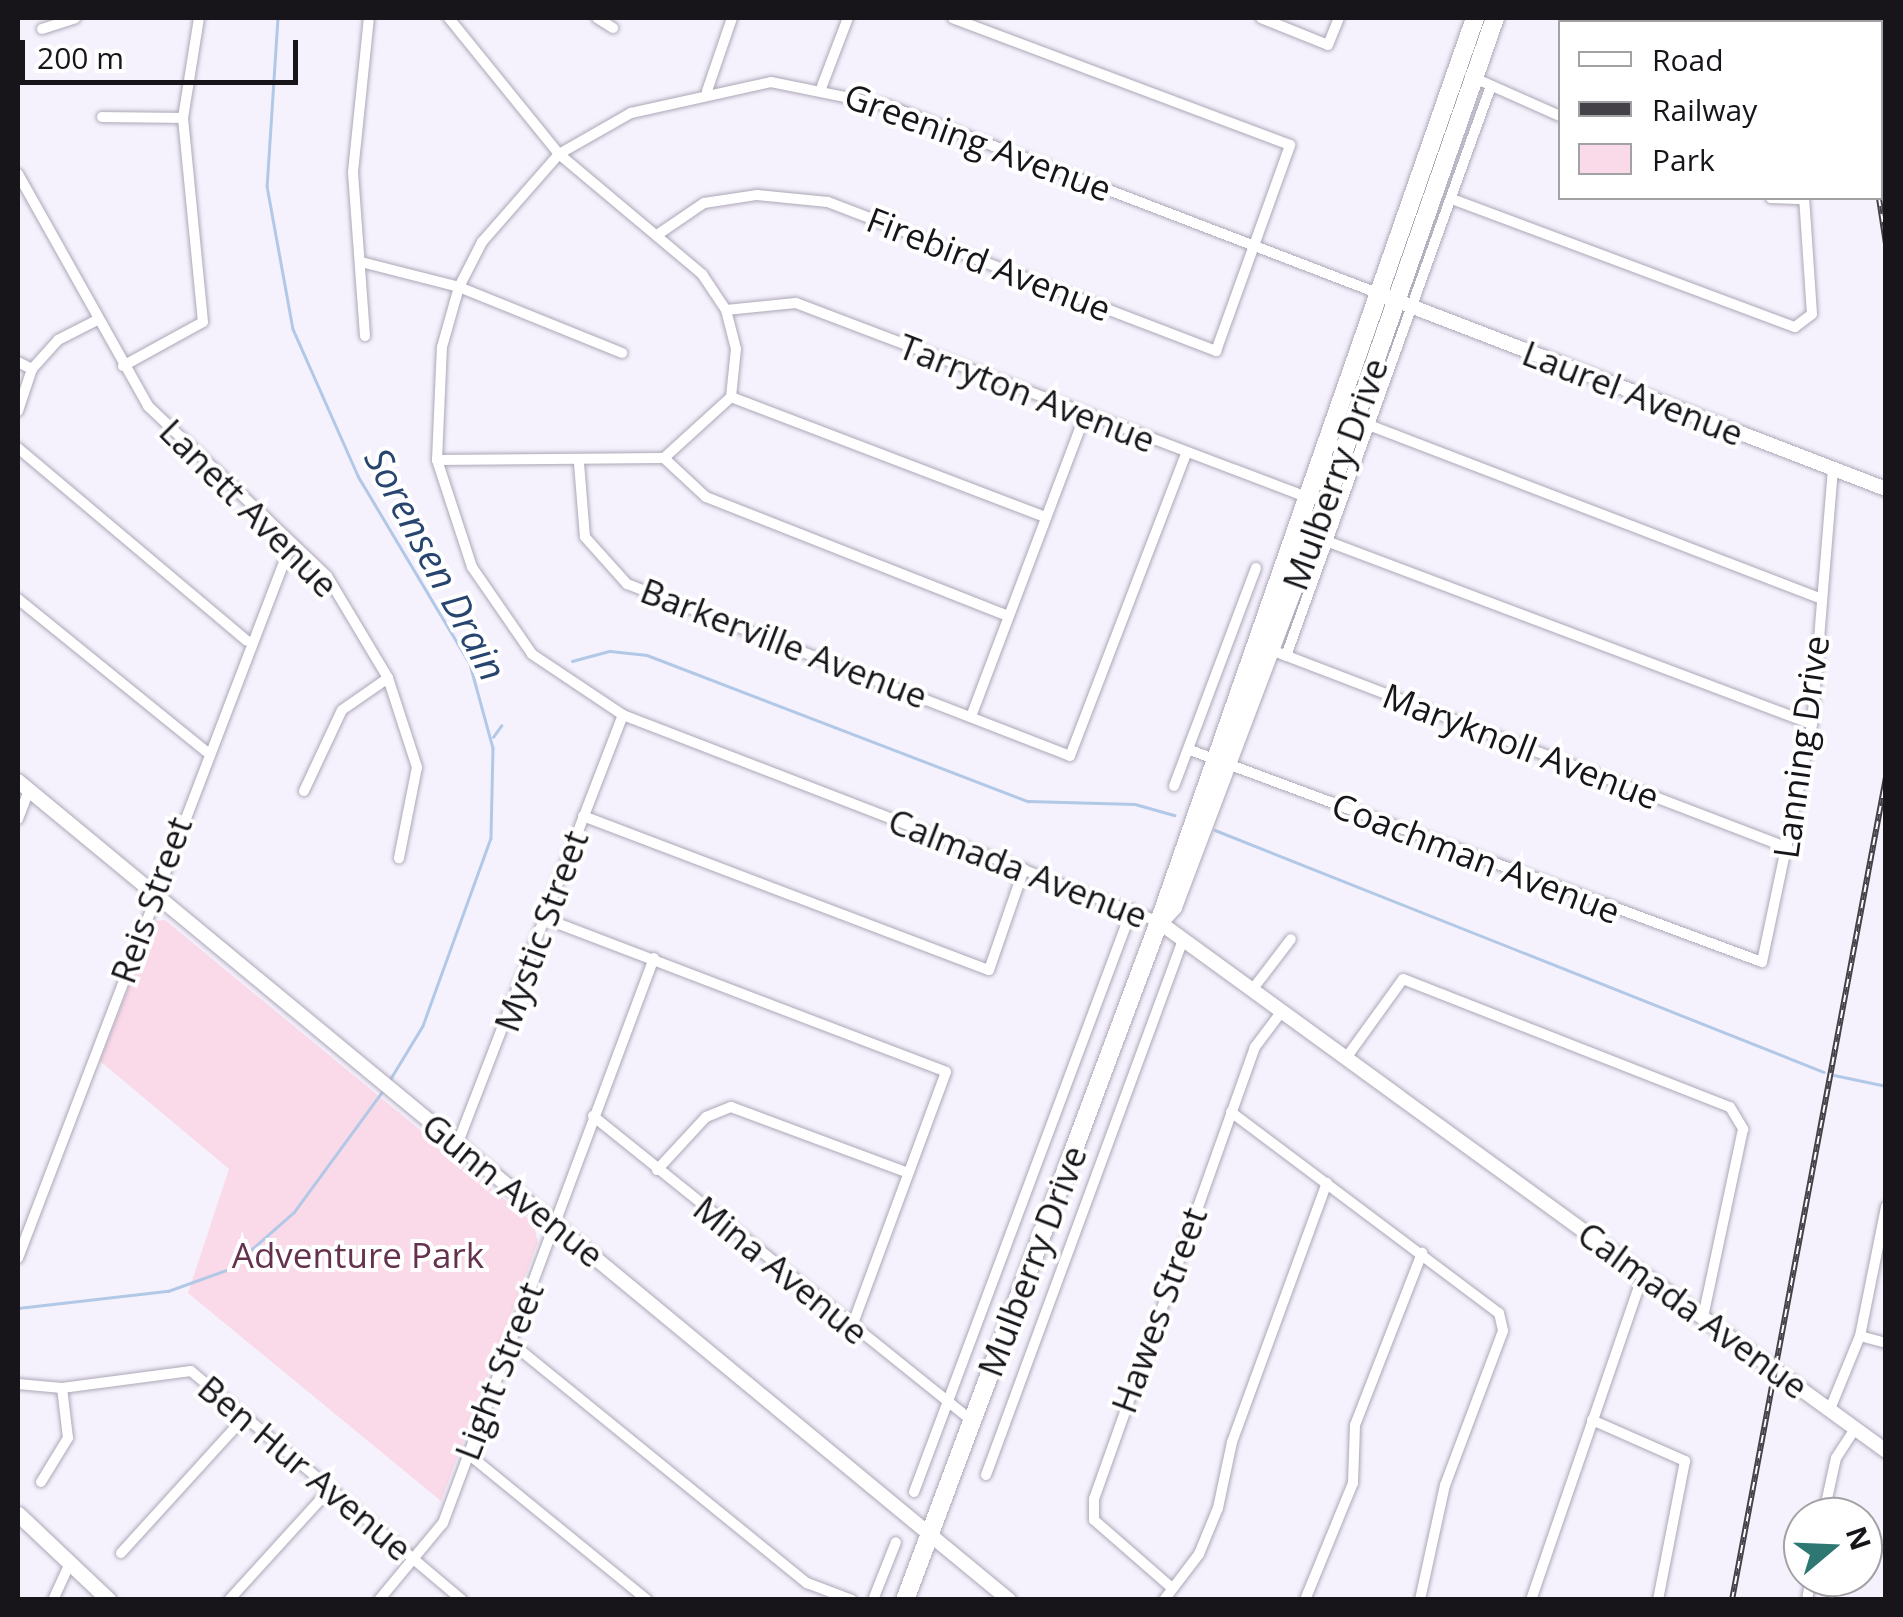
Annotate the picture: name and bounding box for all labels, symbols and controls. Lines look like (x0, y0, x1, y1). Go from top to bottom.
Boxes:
scale bar (25, 20, 302, 82)
legend (1558, 20, 1883, 200)
text: 200 m (37, 37, 124, 78)
text: Road (1652, 39, 1724, 80)
street label: Greening Avenue (839, 74, 1117, 210)
text: Railway (1652, 89, 1757, 130)
text: Park (1652, 139, 1715, 180)
street label: Firebird Avenue (861, 198, 1117, 330)
street label: Tarryton Avenue (893, 325, 1161, 461)
street label: Laurel Avenue (1517, 332, 1749, 454)
street label: Mulberry Drive (1274, 352, 1396, 596)
street label: Lanett Avenue (151, 410, 347, 606)
water label: Sorensen Drain (356, 440, 516, 688)
street label: Barkerville Avenue (635, 569, 933, 717)
street label: Lanning Drive (1765, 633, 1837, 861)
street label: Maryknoll Avenue (1377, 674, 1665, 818)
street label: Coachman Avenue (1326, 784, 1626, 932)
street label: Calmada Avenue (883, 799, 1153, 937)
street label: Reis Street (102, 811, 200, 989)
street label: Mystic Street (485, 825, 597, 1037)
street label: Gunn Avenue (414, 1104, 612, 1276)
street label: Mulberry Drive (969, 1140, 1095, 1382)
street label: Mina Avenue (685, 1187, 877, 1353)
street label: Hawes Street (1102, 1202, 1216, 1418)
street label: Calmada Avenue (1570, 1212, 1816, 1408)
park label: Adventure Park (232, 1234, 484, 1276)
street label: Light Street (446, 1276, 552, 1466)
street label: Ben Hur Avenue (190, 1367, 420, 1569)
north arrow (1783, 1497, 1883, 1597)
text: N (1838, 1521, 1881, 1555)

